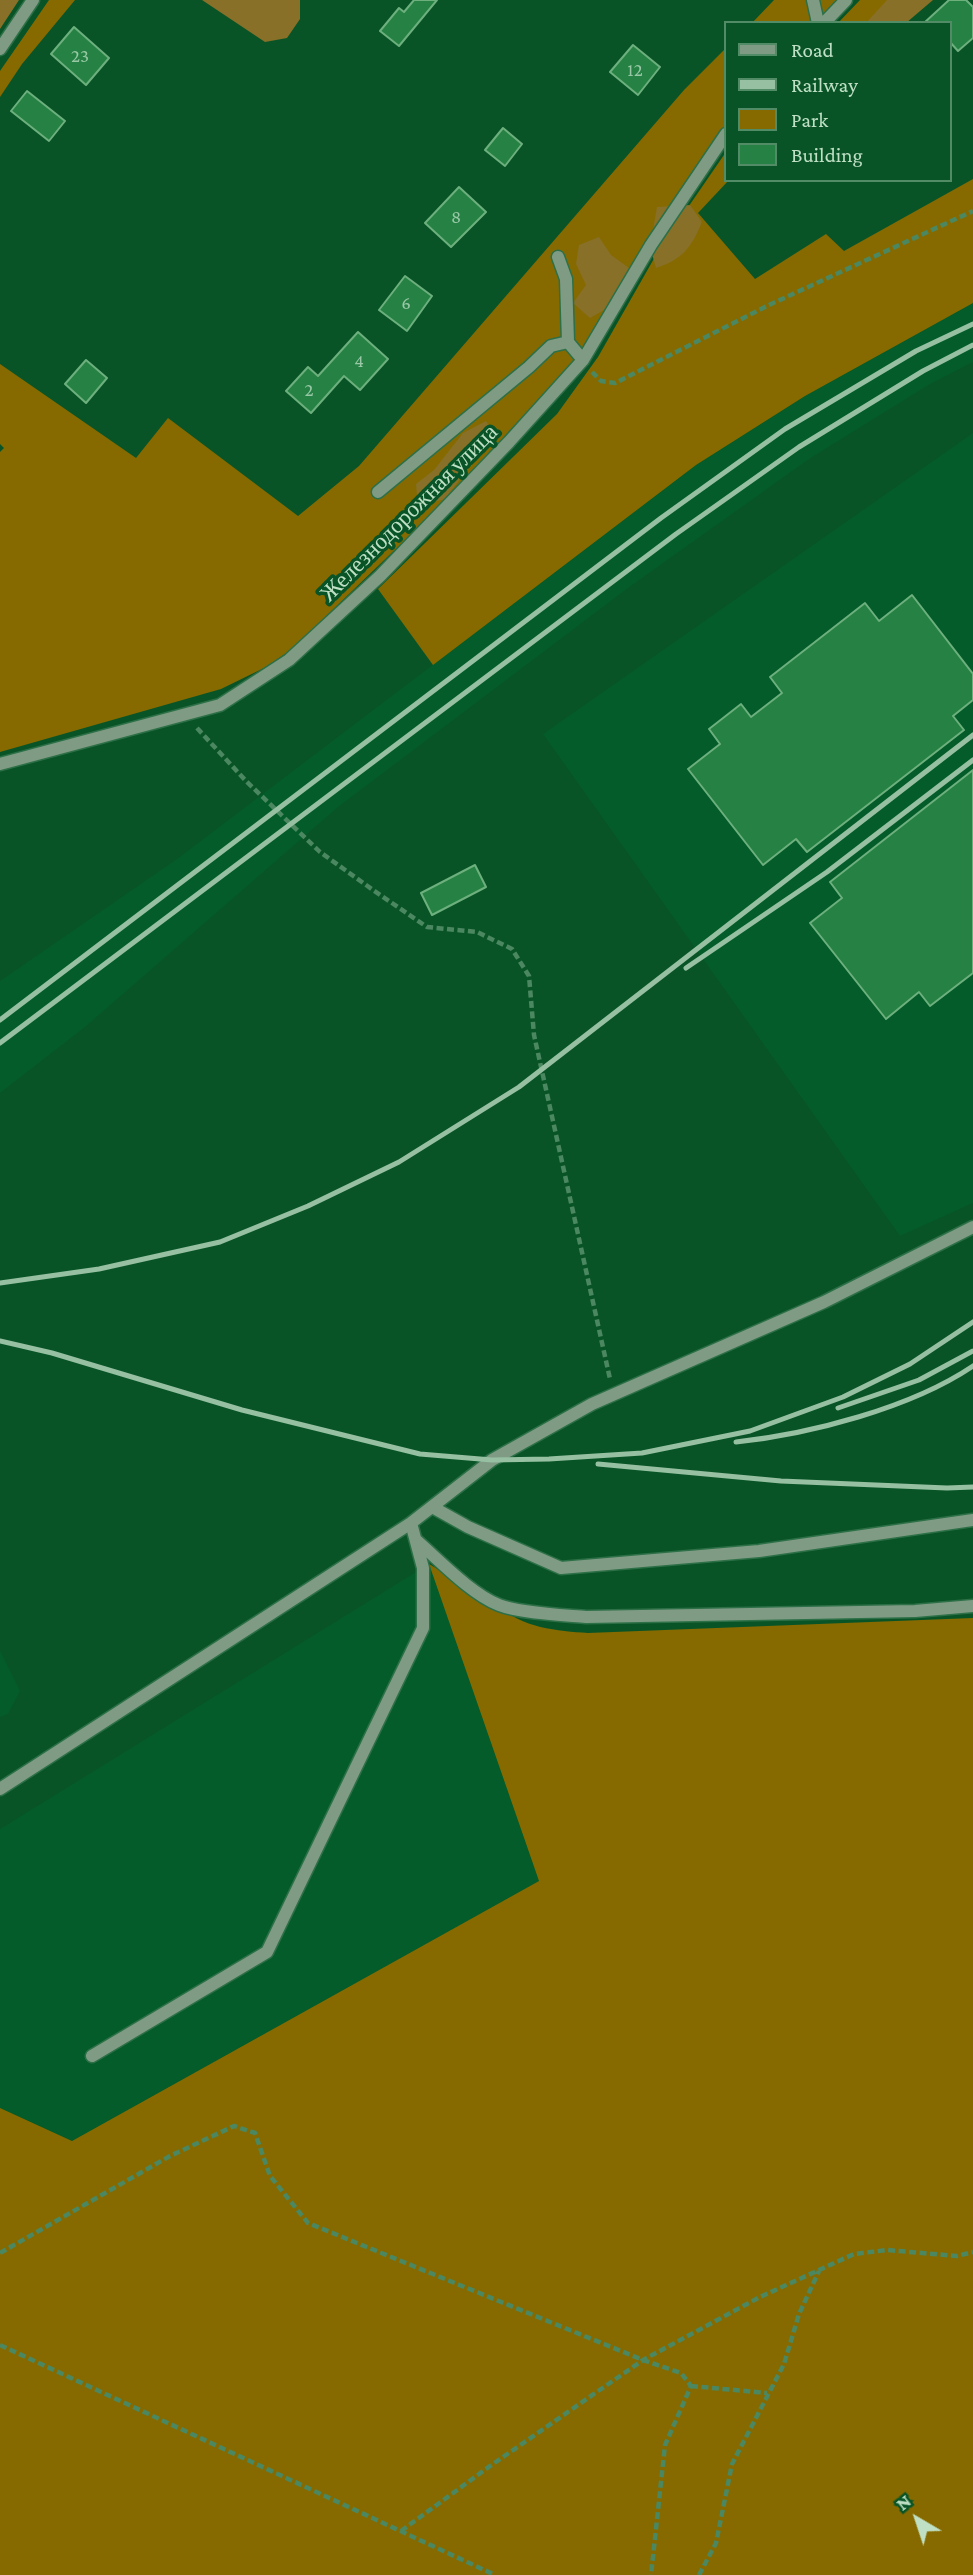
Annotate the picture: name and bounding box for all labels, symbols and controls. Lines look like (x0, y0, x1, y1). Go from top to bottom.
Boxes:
legend (724, 21, 952, 182)
text: Road (791, 38, 834, 62)
house number: 23 (71, 45, 89, 67)
house number: 12 (627, 59, 643, 81)
text: Railway (791, 73, 858, 97)
text: Park (791, 108, 828, 132)
text: Building (791, 143, 863, 167)
house number: 8 (451, 206, 461, 228)
house number: 6 (401, 292, 411, 314)
house number: 4 (354, 350, 364, 372)
house number: 2 (304, 379, 314, 401)
street label: Железнодорожная улица (315, 419, 503, 607)
north arrow (882, 2484, 952, 2554)
text: N (892, 2490, 915, 2515)

